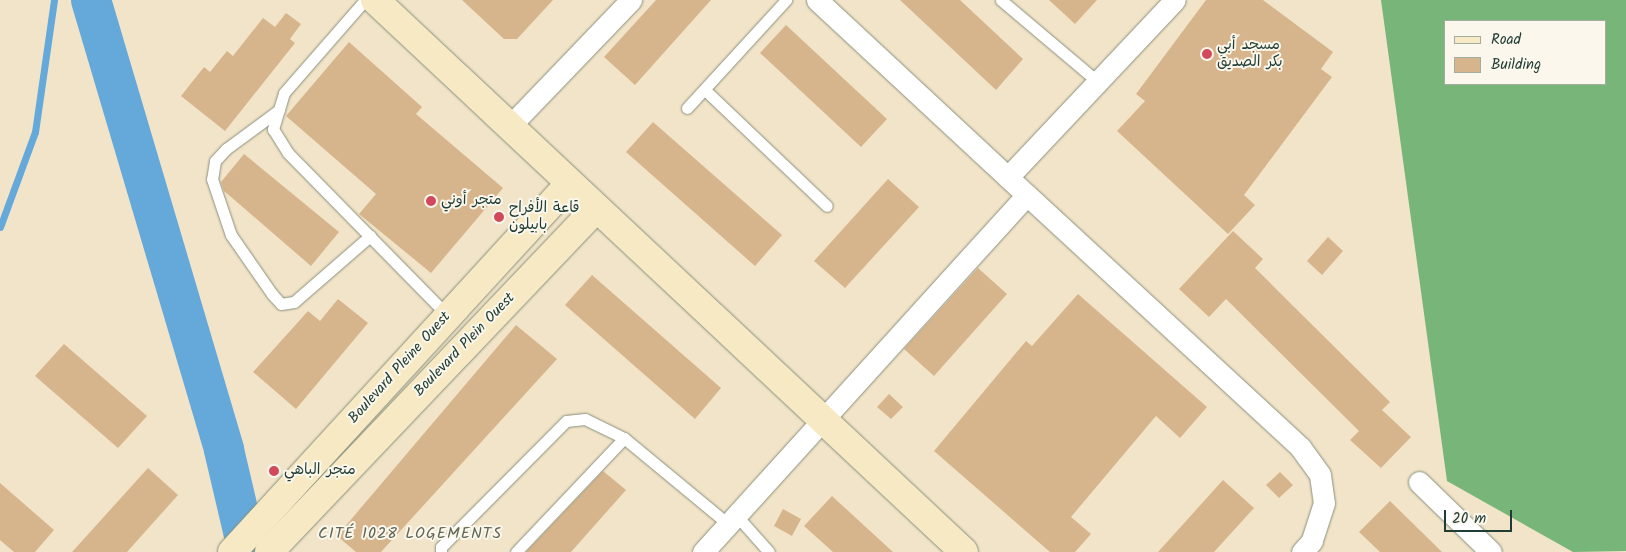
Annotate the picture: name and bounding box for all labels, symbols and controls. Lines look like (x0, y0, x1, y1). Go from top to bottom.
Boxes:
legend (1444, 20, 1606, 85)
text: Road (1491, 28, 1521, 52)
place label: مسجد أبي بكر الصديق (1217, 36, 1283, 71)
marker: مسجد أبي بكر الصديق (1201, 48, 1213, 60)
text: Building (1491, 53, 1541, 77)
place label: متجر أوني (441, 192, 502, 210)
marker: متجر أوني (425, 195, 437, 207)
place label: قاعة الأفراح بابيلون (509, 199, 579, 234)
marker: قاعة الأفراح بابيلون (493, 211, 505, 223)
street label: Boulevard Plein Ouest (411, 289, 519, 401)
street label: Boulevard Pleine Ouest (345, 308, 455, 428)
place label: متجر الباهي (284, 462, 356, 480)
marker: متجر الباهي (268, 465, 280, 477)
scale bar (1446, 500, 1514, 532)
text: 20 m (1452, 507, 1486, 531)
district label: CITÉ 1028 LOGEMENTS (316, 524, 504, 544)

